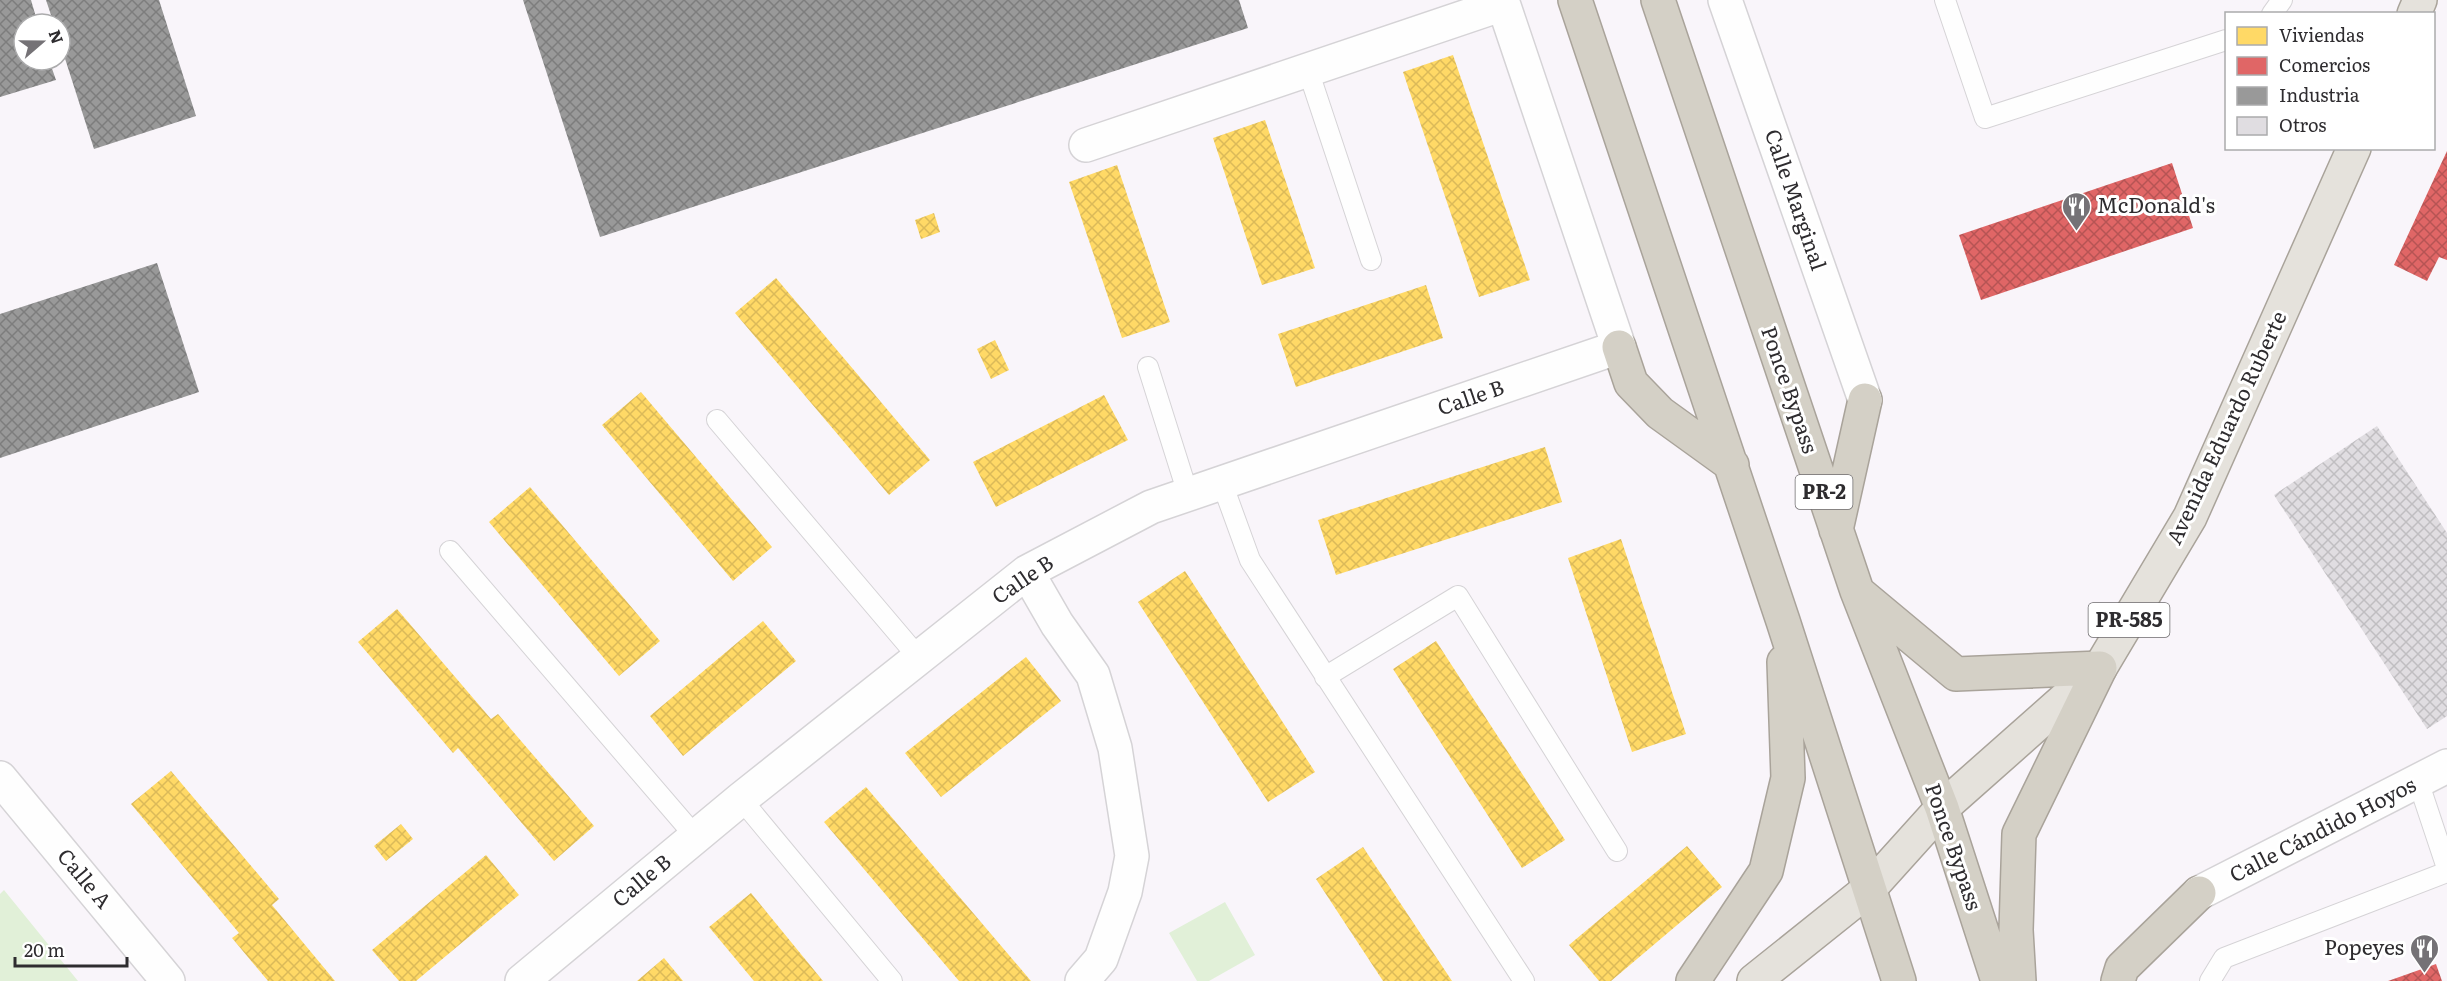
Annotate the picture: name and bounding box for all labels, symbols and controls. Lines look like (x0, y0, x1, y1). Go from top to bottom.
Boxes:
north arrow (12, 12, 72, 72)
legend (2225, 12, 2435, 150)
text: Viviendas (2279, 21, 2364, 48)
text: N (43, 26, 71, 47)
text: Comercios (2279, 51, 2370, 78)
text: Industria (2279, 81, 2360, 108)
text: Otros (2279, 111, 2326, 138)
street label: Calle Marginal (1759, 124, 1836, 274)
place label: McDonald's (2097, 188, 2215, 219)
restaurant icon: McDonald's (2060, 190, 2092, 232)
street label: Avenida Eduardo Ruberte (2157, 305, 2293, 549)
street label: Ponce Bypass (1755, 321, 1828, 457)
street label: Calle B (1433, 370, 1508, 421)
road number: PR-2 (1796, 475, 1852, 509)
street label: Calle B (984, 546, 1059, 610)
road number: PR-585 (2088, 603, 2170, 637)
street label: Calle Cándido Hoyos (2223, 767, 2420, 888)
street label: Ponce Bypass (1919, 778, 1992, 914)
street label: Calle A (51, 841, 121, 915)
street label: Calle B (604, 845, 677, 913)
scale bar (15, 930, 128, 968)
place label: Popeyes (2324, 930, 2404, 961)
restaurant icon: Popeyes (2409, 932, 2441, 974)
text: 20 m (24, 936, 65, 963)

